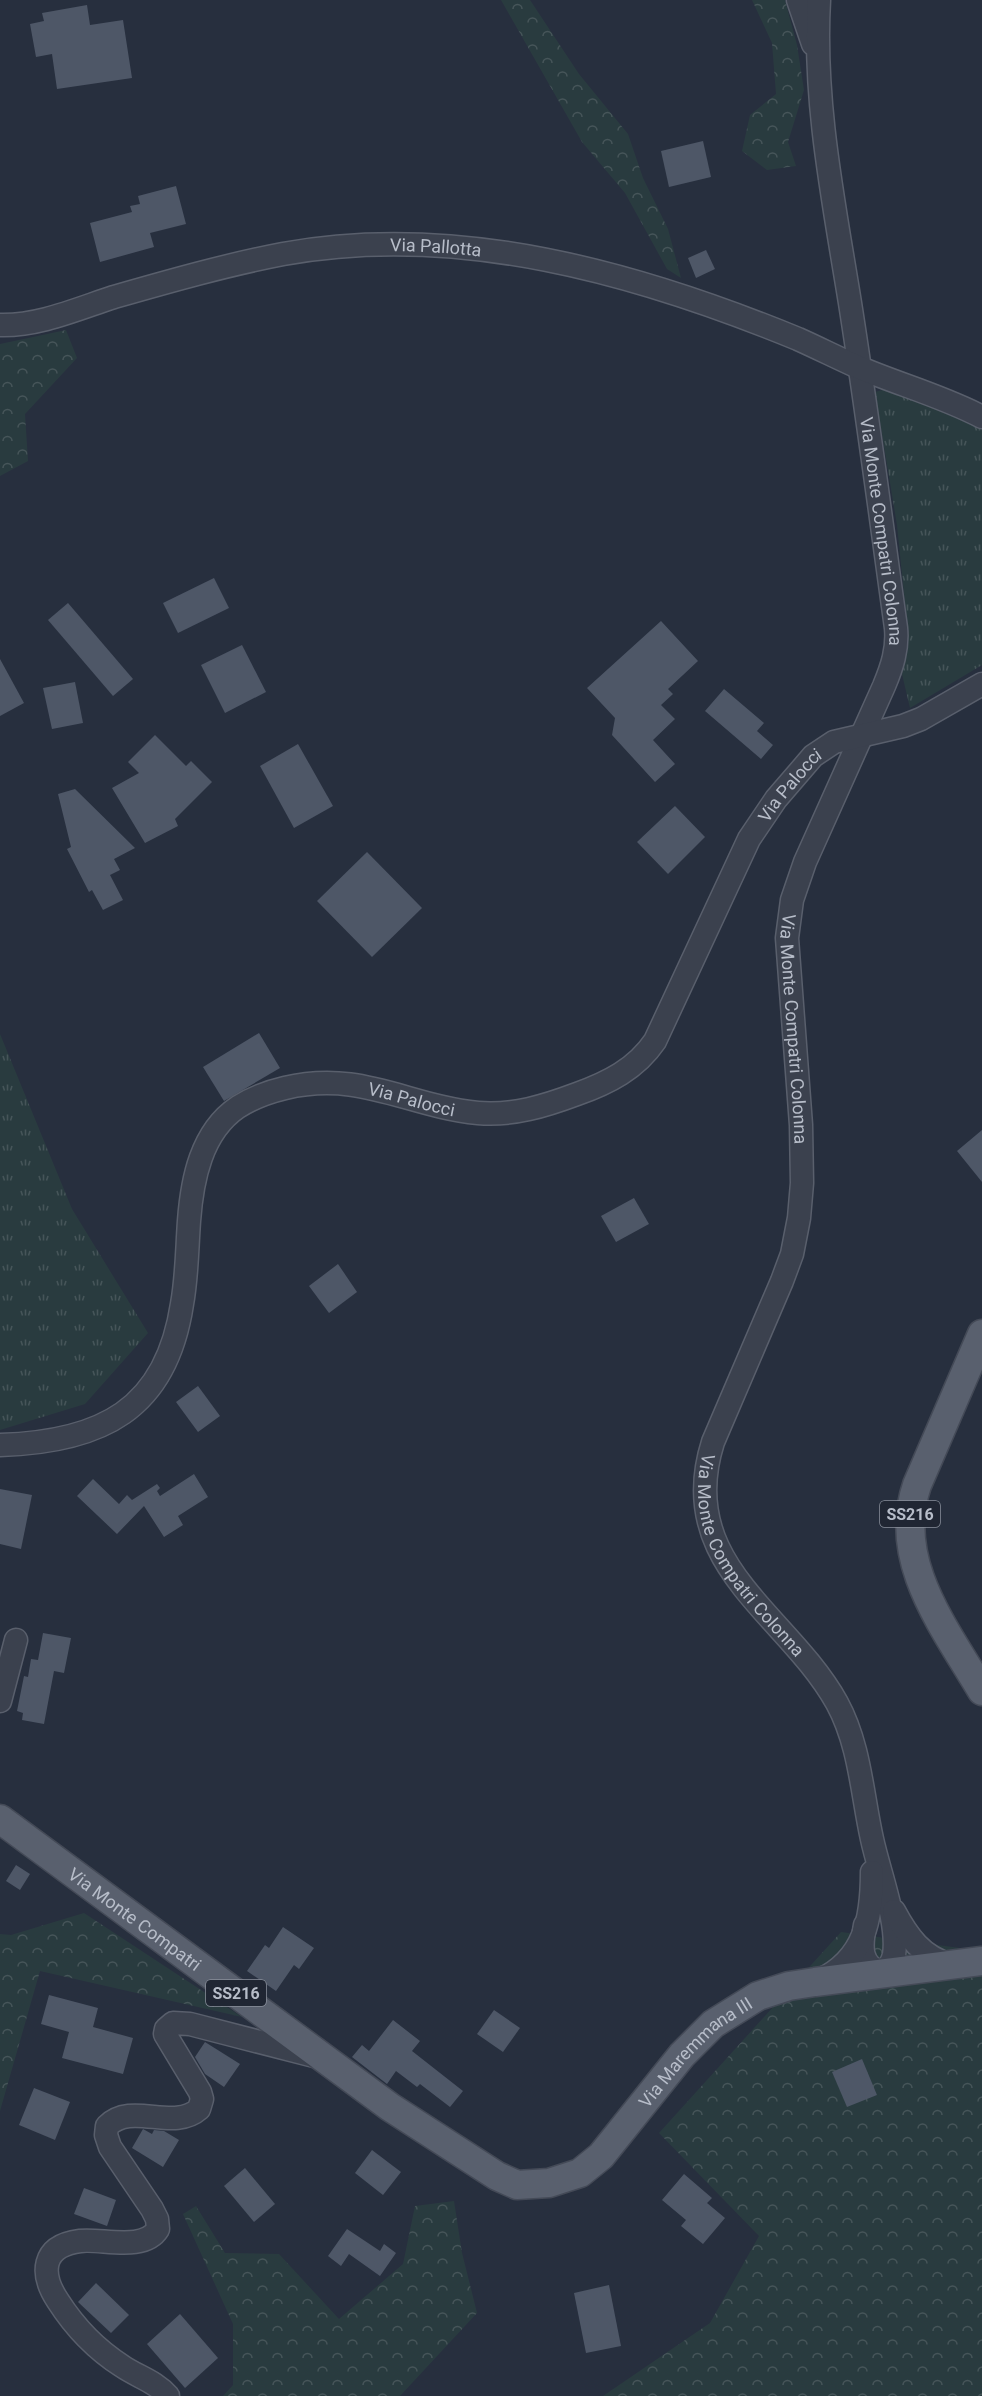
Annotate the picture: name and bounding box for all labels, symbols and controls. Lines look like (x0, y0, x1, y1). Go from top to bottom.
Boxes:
street label: Via Pallotta (390, 234, 483, 260)
street label: Via Monte Compatri Colonna (857, 416, 907, 647)
street label: Via Palocci (753, 743, 825, 826)
street label: Via Monte Compatri Colonna (776, 913, 812, 1144)
street label: Via Palocci (366, 1077, 457, 1120)
street label: Via Monte Compatri Colonna (694, 1452, 809, 1660)
road number: SS216 (880, 1501, 940, 1527)
street label: Via Monte Compatri (65, 1863, 206, 1975)
road number: SS216 (206, 1980, 266, 2006)
street label: Via Maremmana III (634, 1992, 756, 2111)

